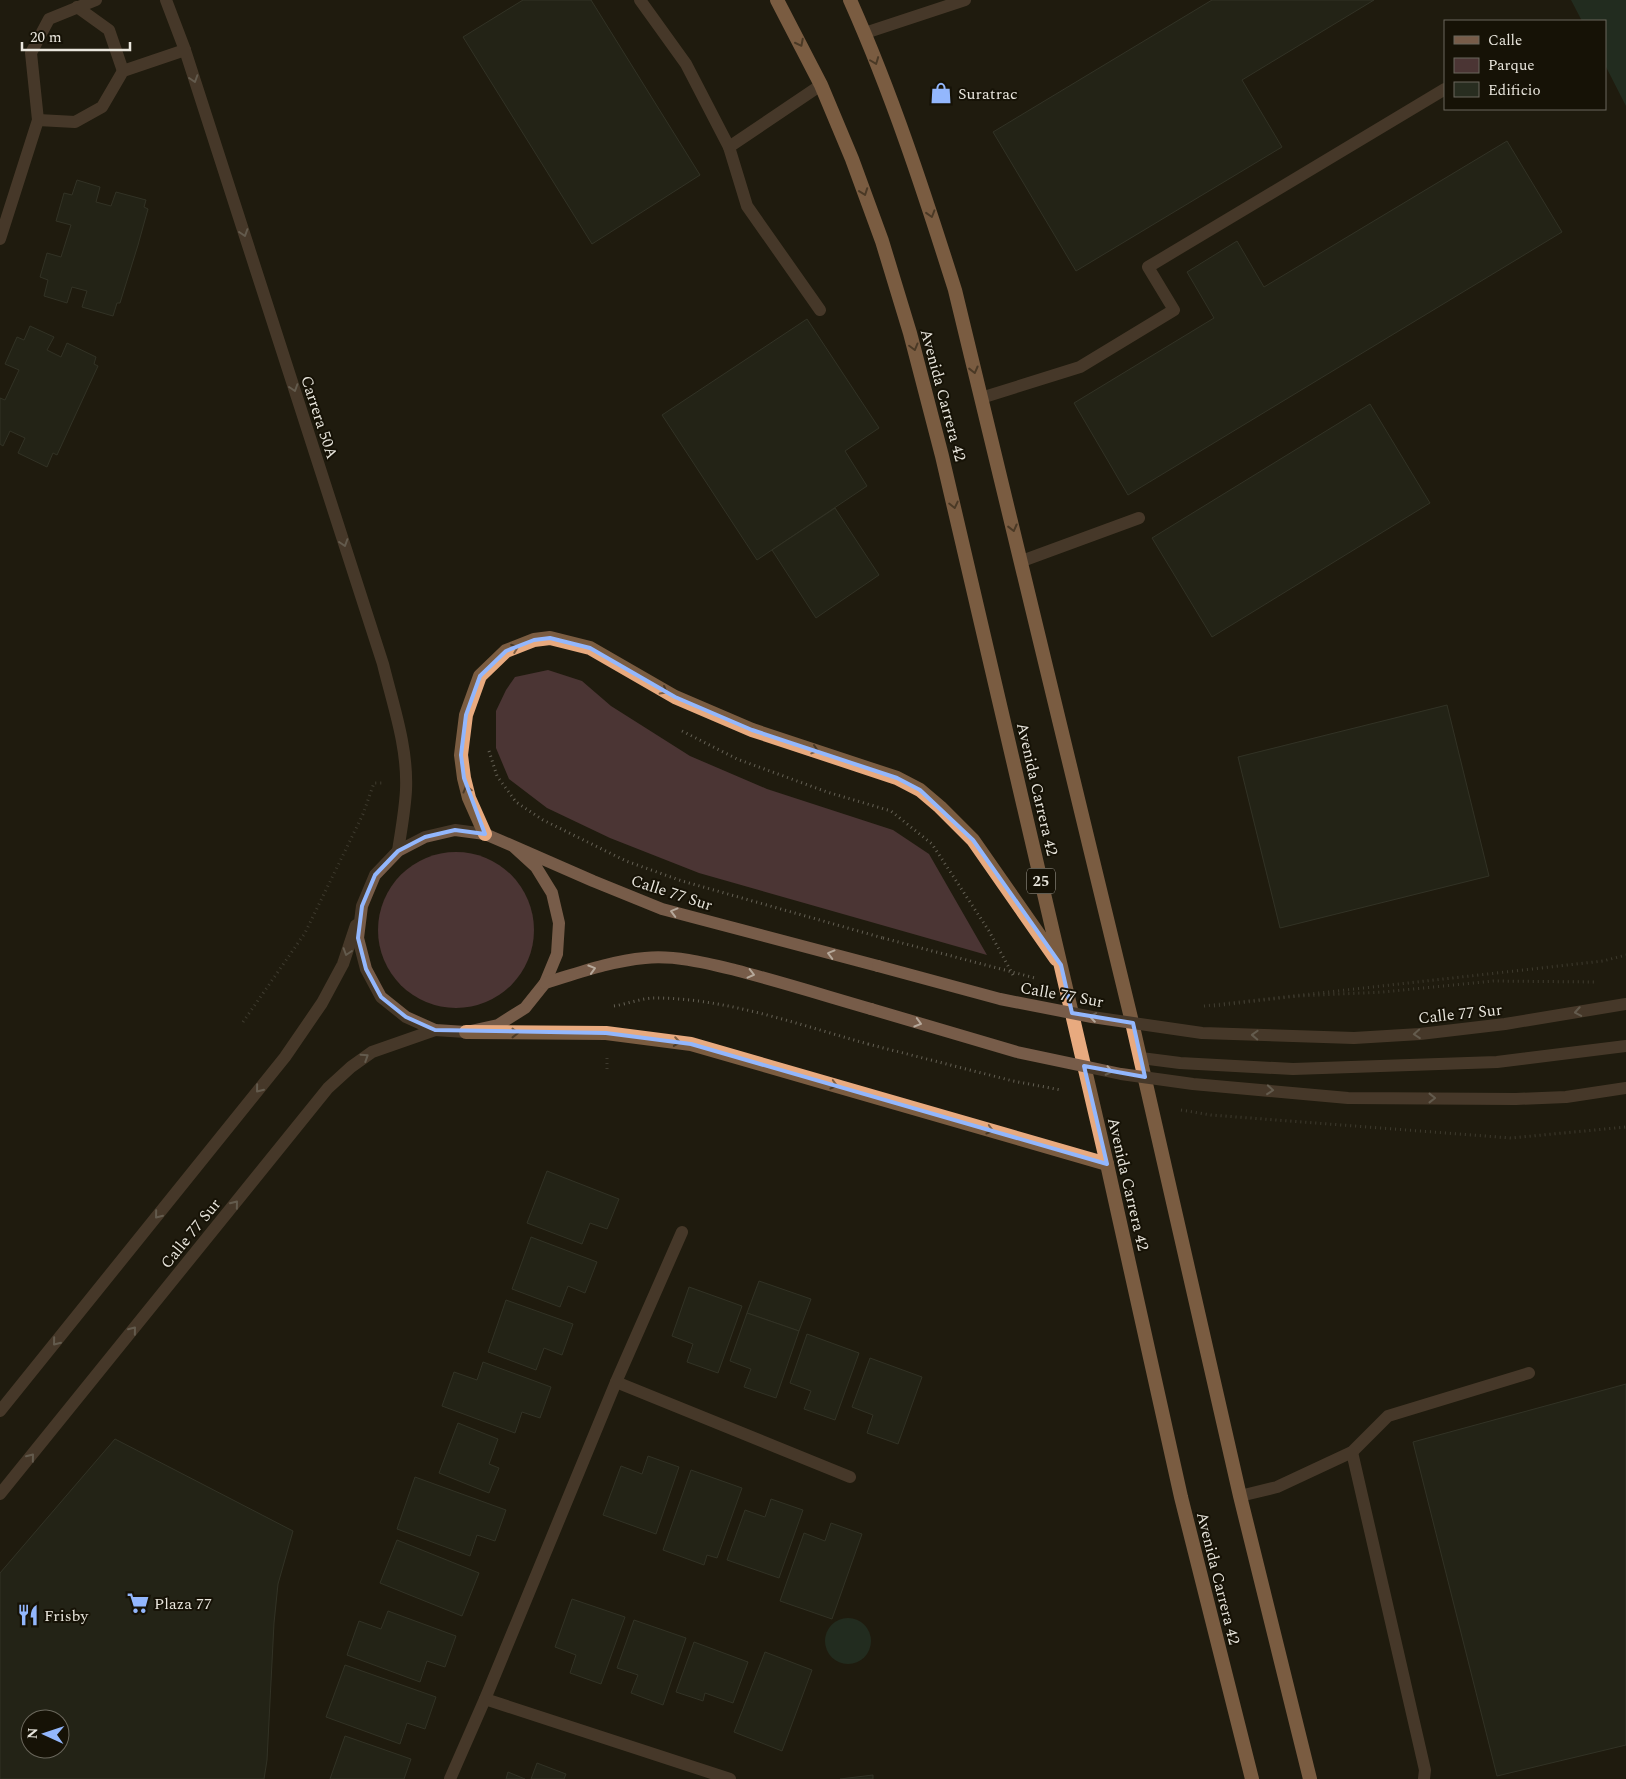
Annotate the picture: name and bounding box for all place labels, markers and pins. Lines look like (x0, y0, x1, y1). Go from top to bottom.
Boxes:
shop icon: Suratrac (928, 80, 954, 106)
place label: Suratrac (958, 82, 1018, 106)
supermarket icon: Plaza 77 (125, 1590, 151, 1616)
place label: Plaza 77 (154, 1592, 212, 1616)
restaurant icon: Frisby (15, 1602, 41, 1628)
place label: Frisby (44, 1604, 89, 1628)

